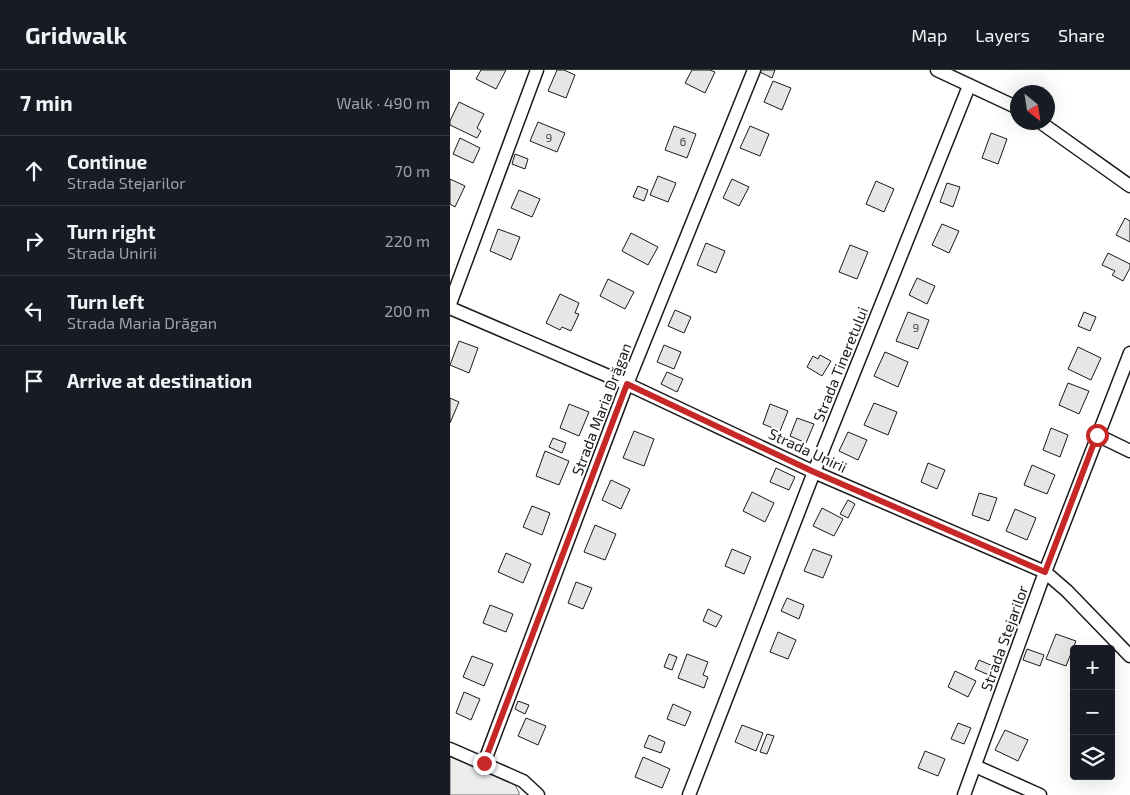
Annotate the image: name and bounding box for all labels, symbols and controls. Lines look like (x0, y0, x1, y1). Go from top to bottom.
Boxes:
text: Gridwalk (25, 20, 127, 49)
text: Map (911, 24, 947, 46)
text: Layers (975, 24, 1030, 46)
text: Share (1058, 24, 1105, 46)
north arrow (1010, 85, 1055, 130)
text: 7 min (20, 90, 73, 115)
text: Walk · 490 m (336, 93, 430, 112)
house number: 9 (546, 130, 553, 144)
house number: 6 (680, 134, 687, 148)
text: Continue (67, 150, 147, 173)
icon: ahead (20, 157, 48, 185)
text: 70 m (395, 161, 430, 180)
text: Strada Stejarilor (67, 173, 186, 192)
text: Turn right (67, 220, 155, 243)
icon: right (20, 227, 48, 255)
text: 220 m (385, 231, 430, 250)
text: Strada Unirii (67, 243, 157, 262)
text: Turn left (67, 290, 144, 313)
icon: left (20, 297, 48, 325)
text: 200 m (384, 301, 430, 320)
street label: Strada Tineretului (809, 304, 871, 424)
text: Strada Maria Drăgan (67, 313, 217, 332)
house number: 9 (913, 320, 920, 334)
street label: Strada Maria Drăgan (567, 340, 635, 478)
icon: arrive (20, 367, 48, 395)
text: Arrive at destination (67, 369, 252, 392)
street label: Strada Unirii (766, 424, 850, 476)
route start (1086, 424, 1109, 447)
street label: Strada Stejarilor (977, 583, 1032, 694)
map controls (1070, 645, 1115, 780)
button: + (1070, 645, 1115, 690)
button: − (1070, 690, 1115, 735)
button: layers (1070, 735, 1115, 780)
route end (473, 752, 496, 775)

